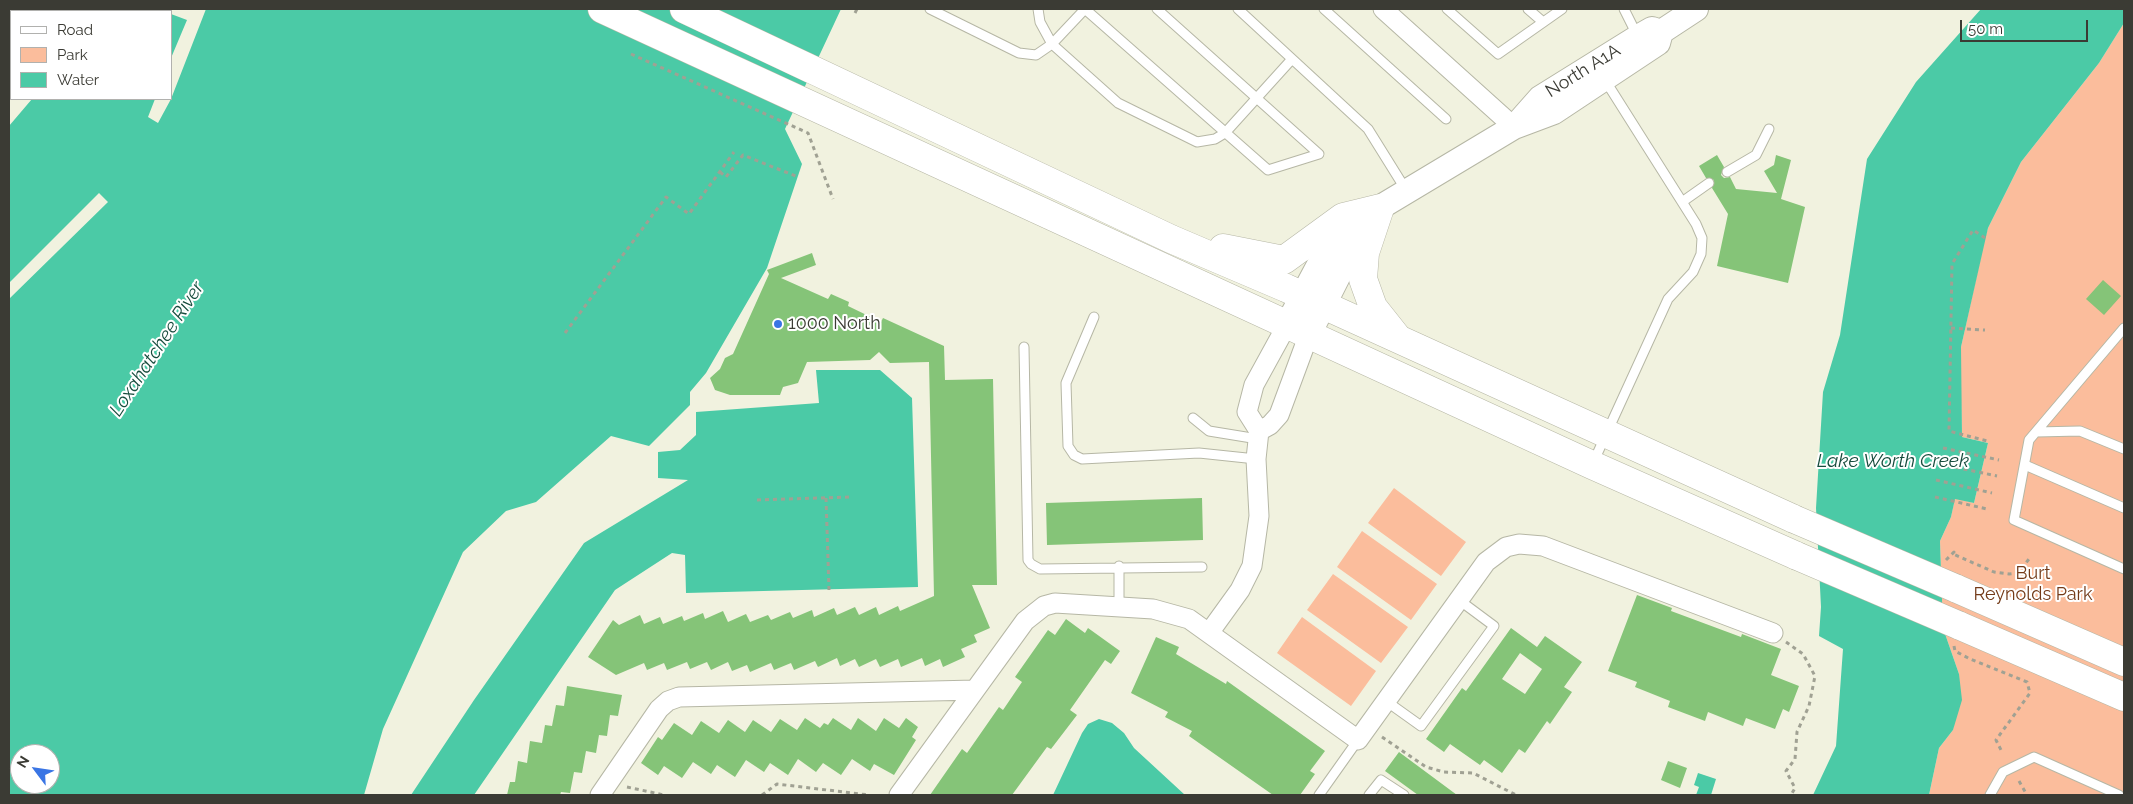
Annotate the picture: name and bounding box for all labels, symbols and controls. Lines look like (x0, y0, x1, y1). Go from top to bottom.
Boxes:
legend (10, 10, 172, 100)
scale bar (1963, 10, 2090, 42)
text: 50 m (1968, 20, 2003, 38)
text: Road (57, 21, 93, 39)
street label: North A1A (1542, 40, 1624, 102)
text: Park (57, 46, 88, 64)
text: Water (57, 71, 99, 89)
water label: Loxahatchee River (105, 277, 209, 421)
place label: 1000 North (788, 313, 881, 335)
marker: 1000 North (772, 318, 784, 330)
water label: Lake Worth Creek (1817, 450, 1969, 472)
park label: Burt Reynolds Park (1974, 563, 2092, 606)
north arrow (10, 744, 60, 794)
text: N (13, 753, 33, 770)

